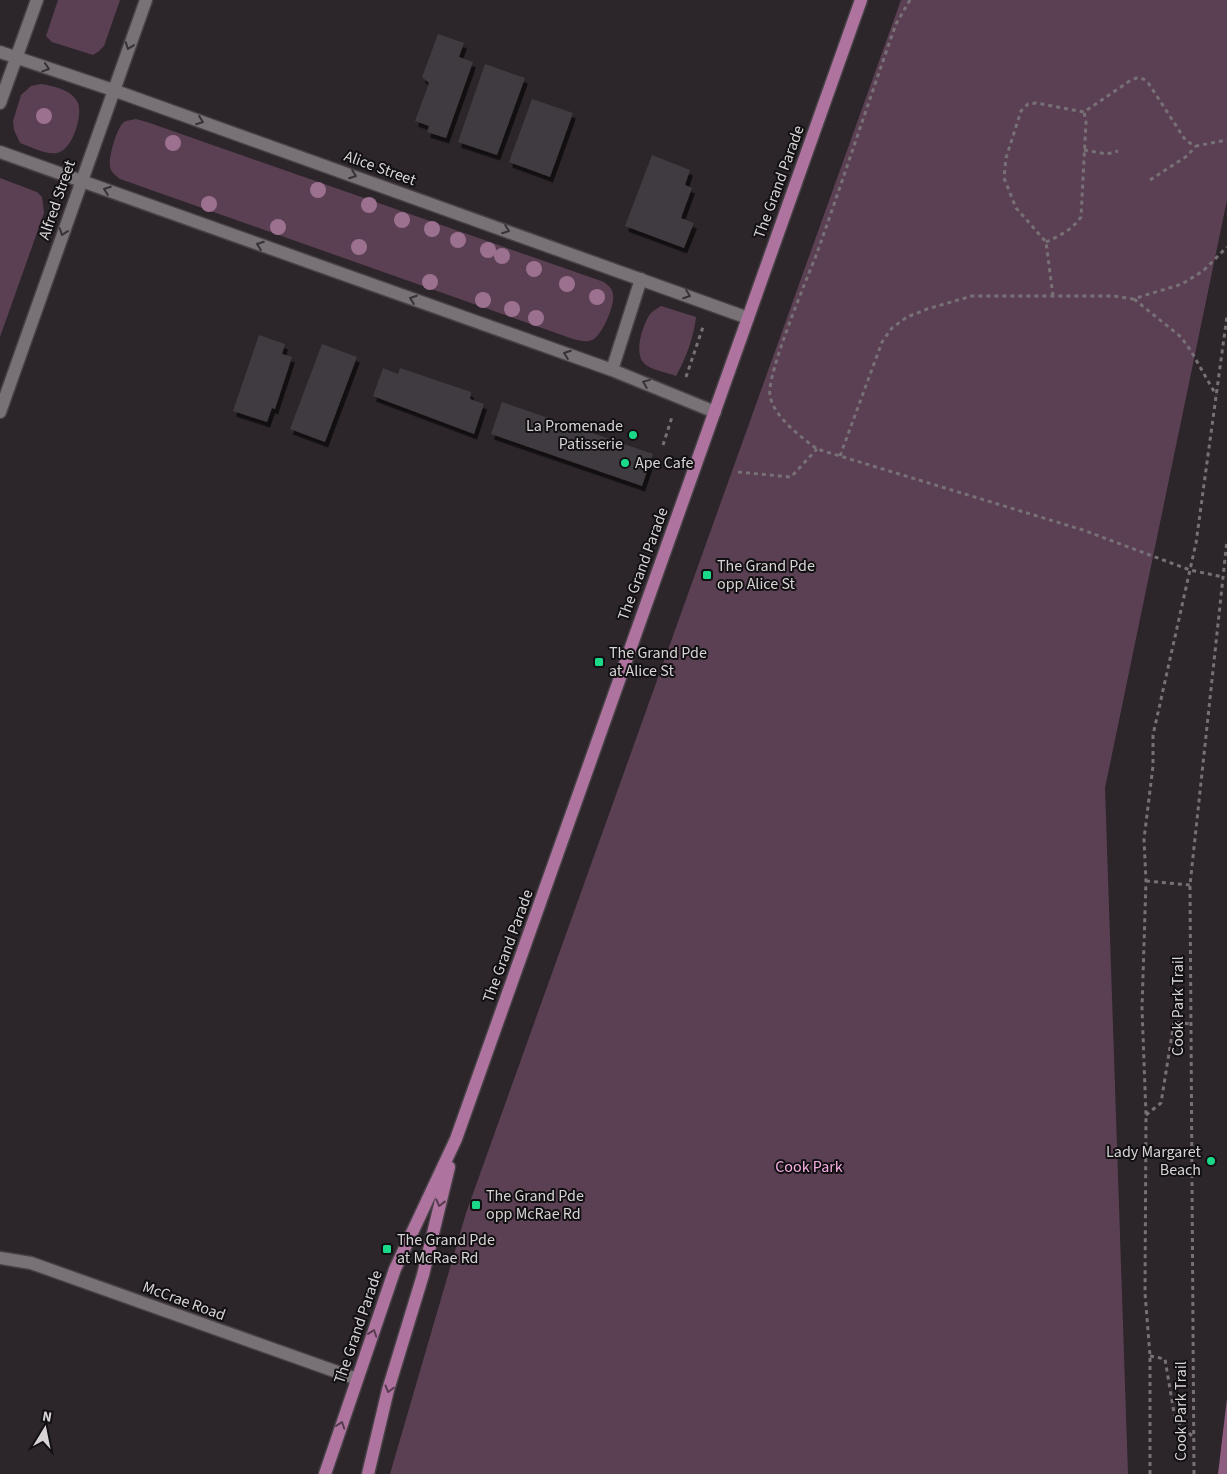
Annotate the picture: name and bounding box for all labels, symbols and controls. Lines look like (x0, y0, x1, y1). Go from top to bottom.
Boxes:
one-way arrow (125, 41, 135, 50)
one-way arrow (41, 62, 50, 72)
one-way arrow (195, 115, 204, 125)
street label: The Grand Parade (748, 122, 810, 242)
street label: Alice Street (341, 145, 419, 191)
street label: Alfred Street (33, 157, 81, 243)
one-way arrow (348, 170, 357, 180)
one-way arrow (104, 186, 112, 196)
one-way arrow (501, 224, 510, 234)
one-way arrow (59, 227, 69, 236)
one-way arrow (257, 241, 265, 251)
one-way arrow (682, 289, 691, 299)
one-way arrow (410, 295, 418, 305)
one-way arrow (563, 350, 571, 360)
one-way arrow (642, 379, 651, 390)
place label: La Promenade Patisserie (526, 415, 623, 455)
marker: La Promenade Patisserie (627, 429, 639, 441)
place label: Ape Cafe (635, 452, 693, 474)
marker: Ape Cafe (619, 457, 631, 469)
street label: The Grand Parade (612, 504, 674, 624)
place label: The Grand Pde opp Alice St (717, 555, 815, 595)
marker: The Grand Pde opp Alice St (701, 569, 713, 581)
place label: The Grand Pde at Alice St (609, 642, 707, 682)
marker: The Grand Pde at Alice St (593, 656, 605, 668)
street label: The Grand Parade (477, 886, 539, 1006)
street label: Cook Park Trail (1167, 956, 1189, 1056)
place label: Lady Margaret Beach (1106, 1141, 1202, 1181)
marker: Lady Margaret Beach (1205, 1155, 1217, 1167)
park label: Cook Park (775, 1156, 843, 1178)
place label: The Grand Pde opp McRae Rd (486, 1185, 584, 1225)
one-way arrow (436, 1199, 446, 1207)
marker: The Grand Pde opp McRae Rd (470, 1199, 482, 1211)
place label: The Grand Pde at McRae Rd (397, 1229, 495, 1269)
marker: The Grand Pde at McRae Rd (381, 1243, 393, 1255)
street label: The Grand Parade (328, 1267, 388, 1387)
street label: McCrae Road (139, 1276, 229, 1326)
one-way arrow (367, 1329, 377, 1338)
street label: Cook Park Trail (1170, 1361, 1192, 1461)
one-way arrow (384, 1384, 394, 1392)
north arrow (20, 1404, 70, 1454)
text: N (41, 1407, 53, 1428)
one-way arrow (335, 1421, 345, 1430)

